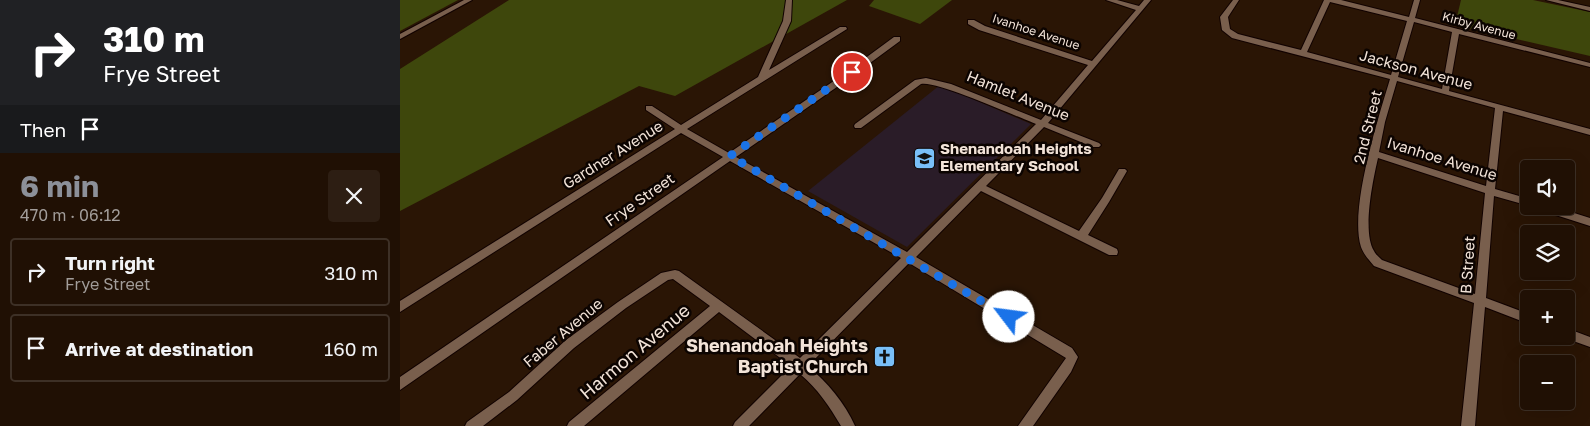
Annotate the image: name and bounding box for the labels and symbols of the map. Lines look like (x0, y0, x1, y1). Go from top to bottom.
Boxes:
street label: Kirby Avenue (1441, 9, 1518, 43)
street label: Ivanhoe Avenue (990, 10, 1082, 53)
street label: Jackson Avenue (1358, 45, 1475, 93)
pin (831, 51, 873, 93)
street label: Hamlet Avenue (964, 66, 1073, 124)
street label: 2nd Street (1349, 88, 1385, 165)
street label: Gardner Avenue (559, 116, 666, 192)
street label: Ivanhoe Avenue (1385, 133, 1500, 183)
place label: Shenandoah Heights Elementary School (940, 139, 1092, 174)
school or university icon: Shenandoah Heights Elementary School (912, 146, 936, 170)
street label: Frye Street (601, 169, 677, 230)
street label: B Street (1456, 235, 1478, 295)
position arrow (982, 290, 1034, 342)
street label: Faber Avenue (519, 294, 606, 370)
street label: Harmon Avenue (575, 299, 694, 404)
place label: Shenandoah Heights Baptist Church (686, 334, 868, 377)
church icon: Shenandoah Heights Baptist Church (872, 344, 896, 368)

